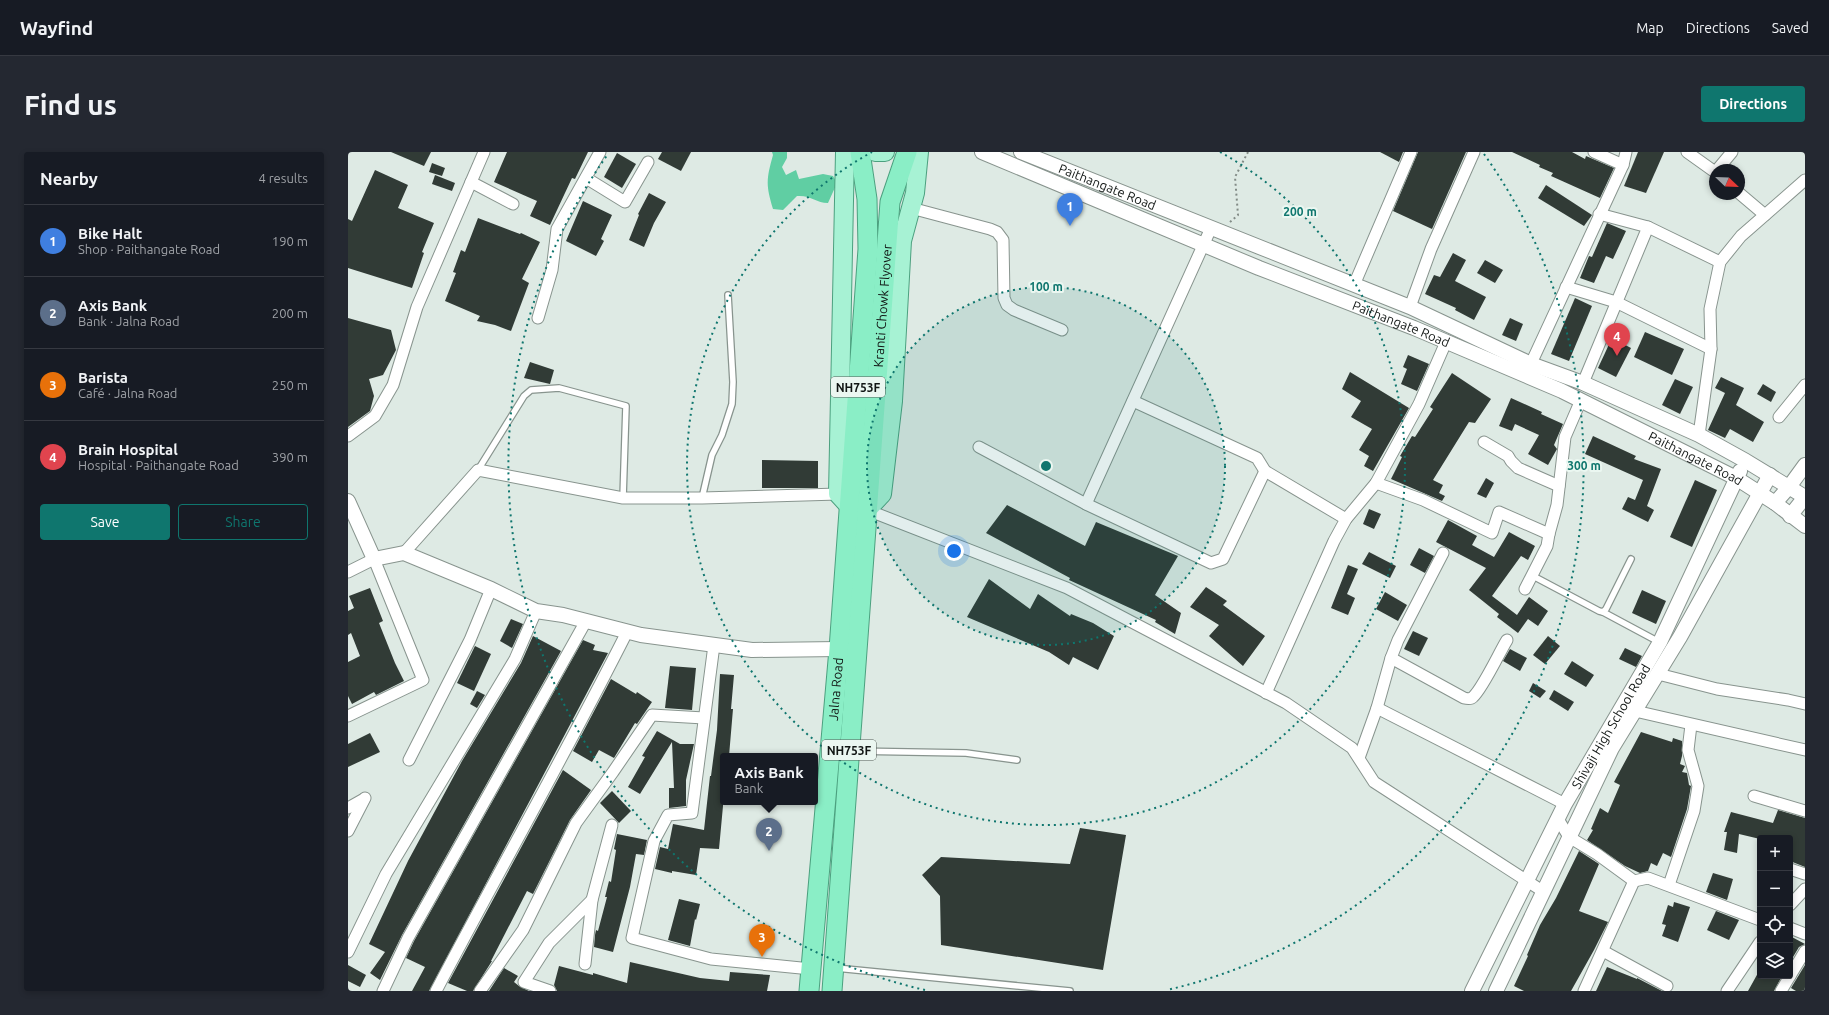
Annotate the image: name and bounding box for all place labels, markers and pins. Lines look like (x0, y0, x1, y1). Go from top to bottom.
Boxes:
pin: 1 (1057, 193, 1083, 226)
pin: 4 (1604, 323, 1630, 356)
centre of rings (1039, 459, 1053, 473)
pin: 2 (756, 818, 782, 851)
pin: 3 (749, 924, 775, 957)

